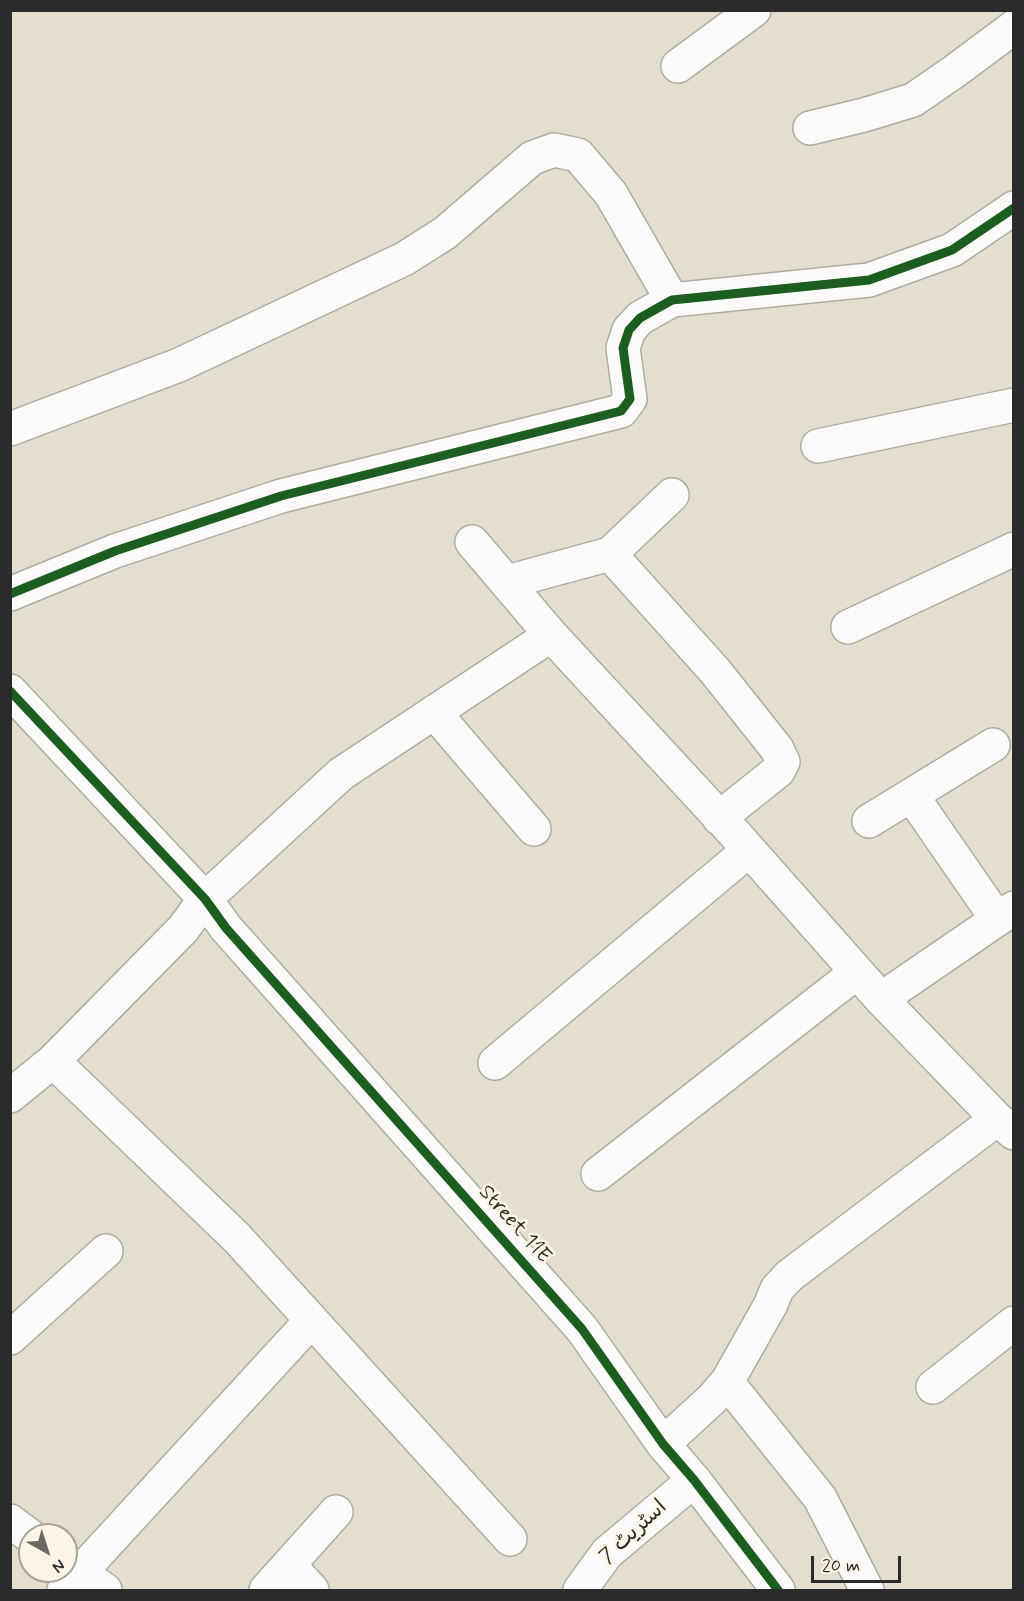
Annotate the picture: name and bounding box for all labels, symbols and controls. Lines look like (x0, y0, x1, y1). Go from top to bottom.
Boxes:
street label: Street 11E (472, 1181, 556, 1269)
street label: اسٹریٹ 7 (595, 1496, 673, 1570)
north arrow (18, 1523, 78, 1583)
scale bar (814, 1544, 904, 1582)
text: N (48, 1554, 69, 1577)
text: 20 m (822, 1554, 860, 1578)

